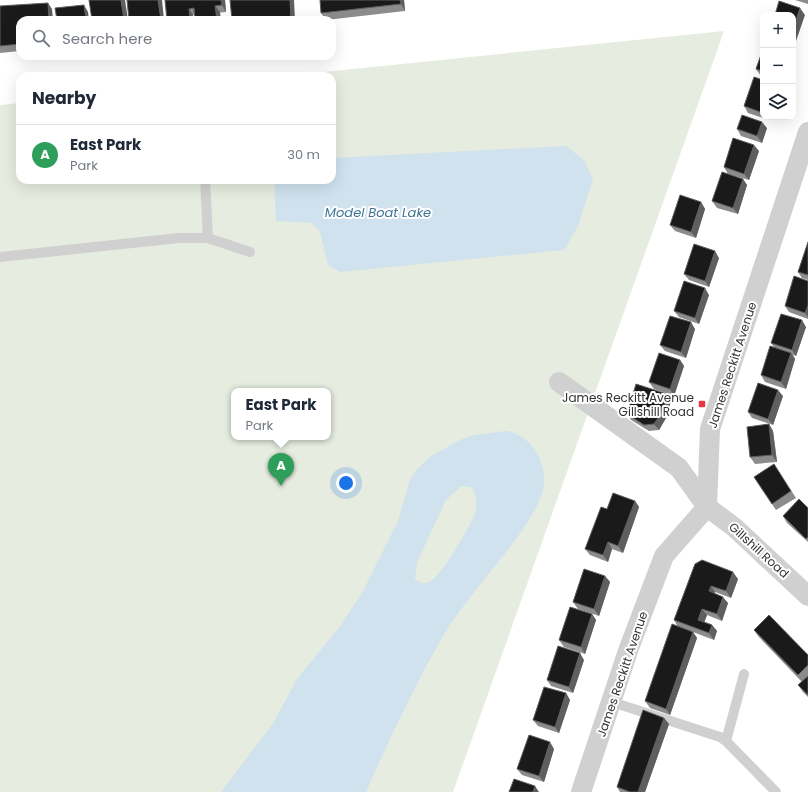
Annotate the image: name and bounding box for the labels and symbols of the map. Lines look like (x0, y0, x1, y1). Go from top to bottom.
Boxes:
water label: Model Boat Lake (325, 203, 431, 222)
street label: James Reckitt Avenue (704, 300, 760, 430)
place label: James Reckitt Avenue Gillshill Road (562, 389, 694, 420)
marker: James Reckitt Avenue Gillshill Road (697, 399, 707, 409)
pin: A (268, 453, 294, 486)
your location (336, 473, 356, 493)
street label: Gillshill Road (725, 518, 793, 582)
street label: James Reckitt Avenue (592, 609, 652, 739)

